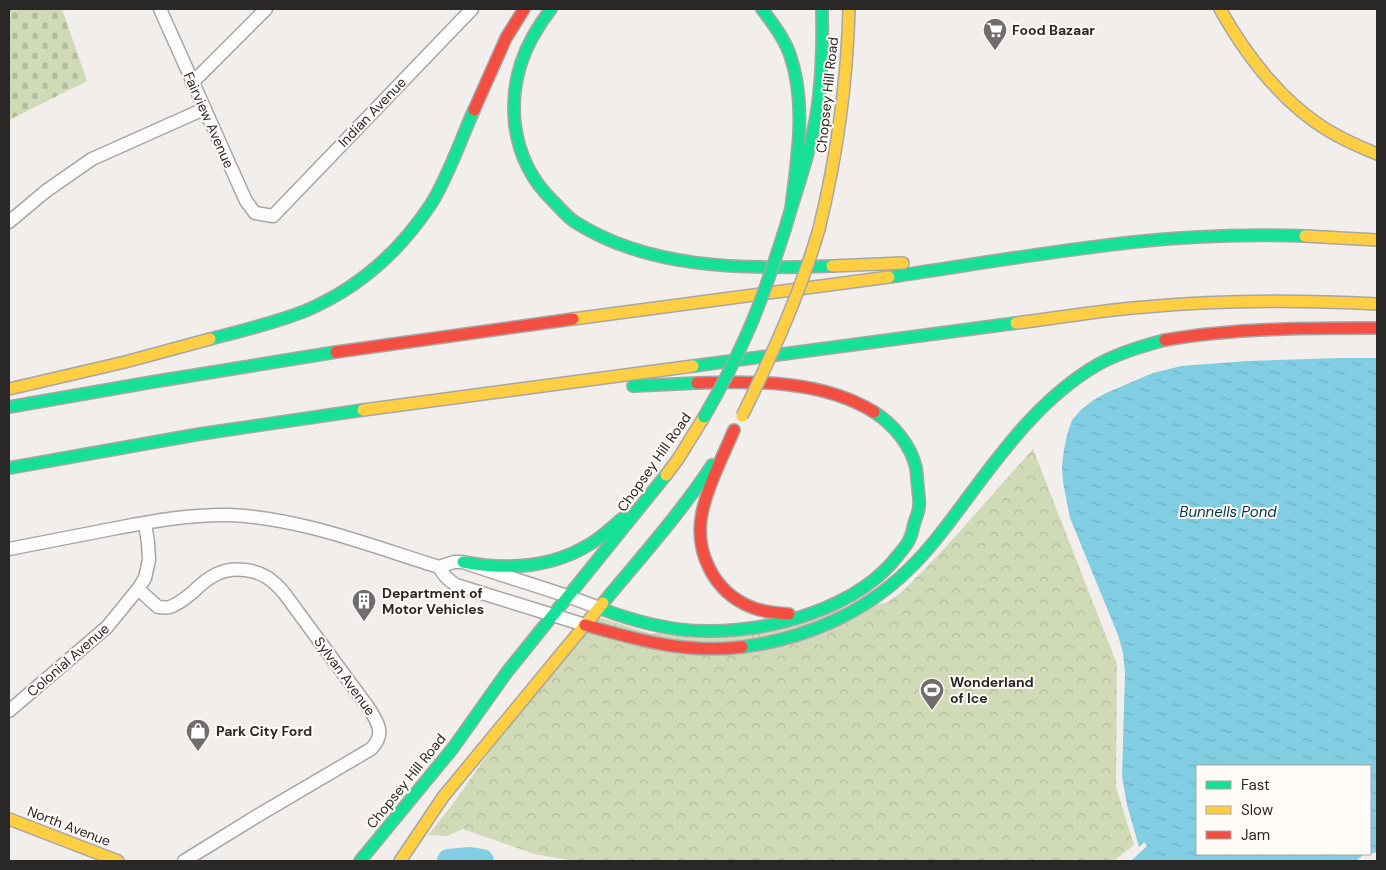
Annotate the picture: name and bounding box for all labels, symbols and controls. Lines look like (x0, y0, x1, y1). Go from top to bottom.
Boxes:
supermarket icon: Food Bazaar (982, 17, 1008, 51)
place label: Food Bazaar (1012, 21, 1095, 39)
street label: Chopsey Hill Road (812, 36, 842, 154)
street label: Fairview Avenue (180, 69, 238, 171)
street label: Indian Avenue (334, 73, 410, 151)
street label: Chopsey Hill Road (613, 409, 695, 515)
water label: Bunnells Pond (1179, 502, 1277, 522)
place label: Department of Motor Vehicles (382, 584, 484, 618)
building icon: Department of Motor Vehicles (351, 588, 377, 622)
street label: Colonial Avenue (23, 619, 113, 701)
street label: Sylvan Avenue (310, 633, 380, 719)
place label: Wonderland of Ice (950, 673, 1034, 707)
sports icon: Wonderland of Ice (919, 677, 945, 711)
shop icon: Park City Ford (185, 718, 211, 752)
place label: Park City Ford (216, 722, 312, 740)
street label: Chopsey Hill Road (362, 730, 450, 832)
legend (1196, 765, 1371, 855)
text: Fast (1241, 775, 1270, 795)
text: Slow (1241, 800, 1274, 820)
street label: North Avenue (25, 802, 113, 850)
text: Jam (1241, 825, 1270, 845)

